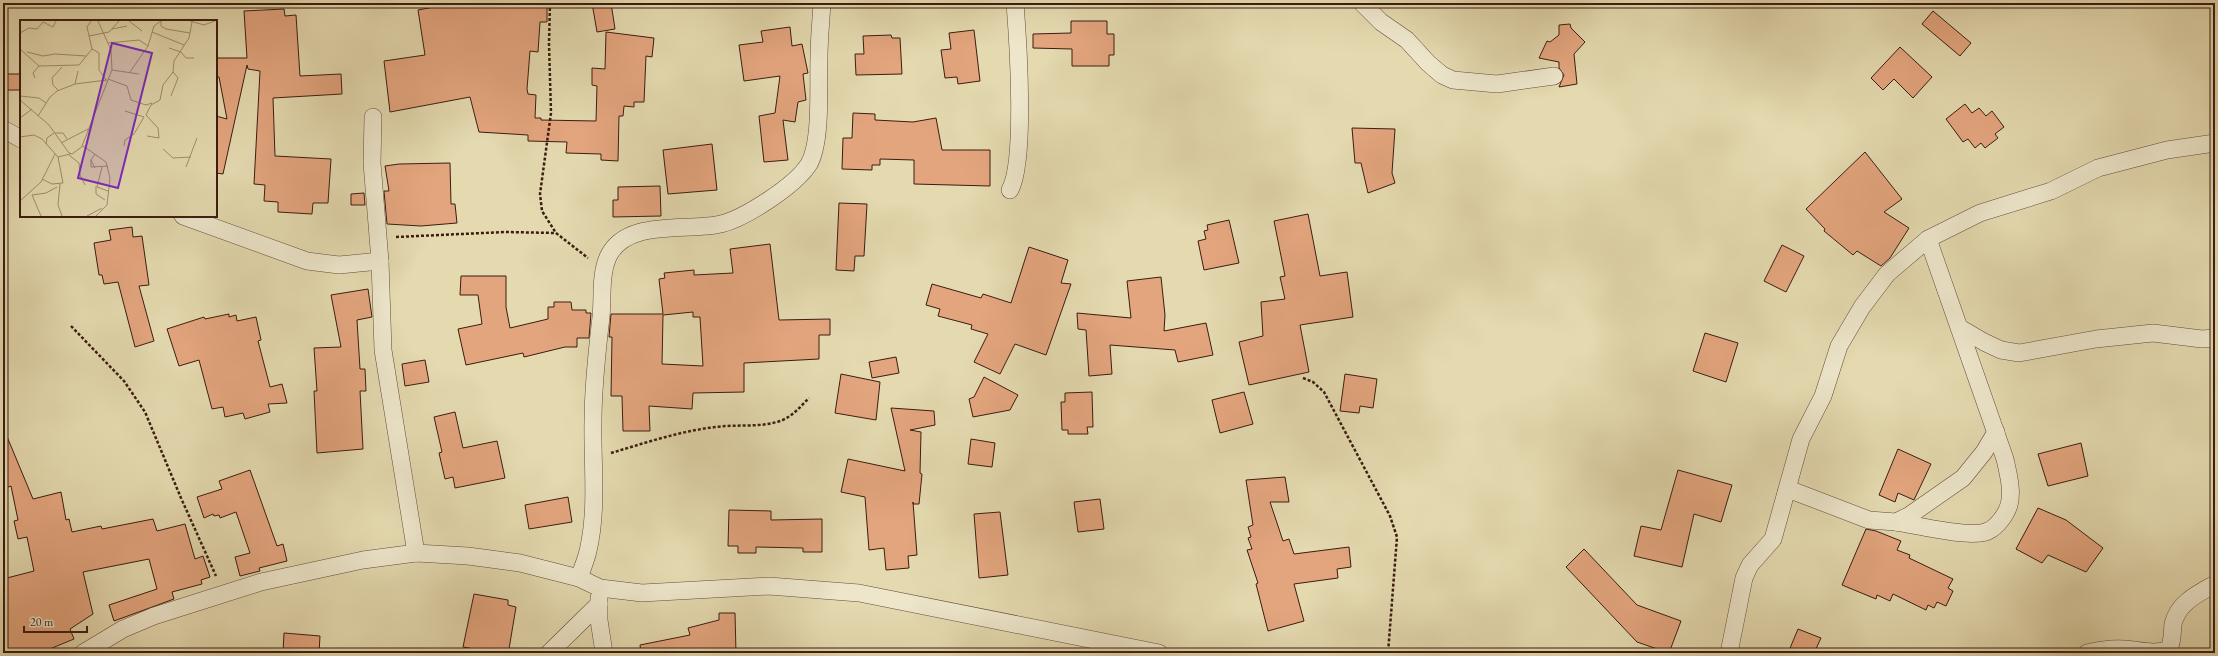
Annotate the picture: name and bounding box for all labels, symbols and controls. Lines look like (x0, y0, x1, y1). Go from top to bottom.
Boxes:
inset map (20, 20, 217, 217)
scale bar (24, 608, 87, 634)
text: 20 m (30, 614, 54, 630)

